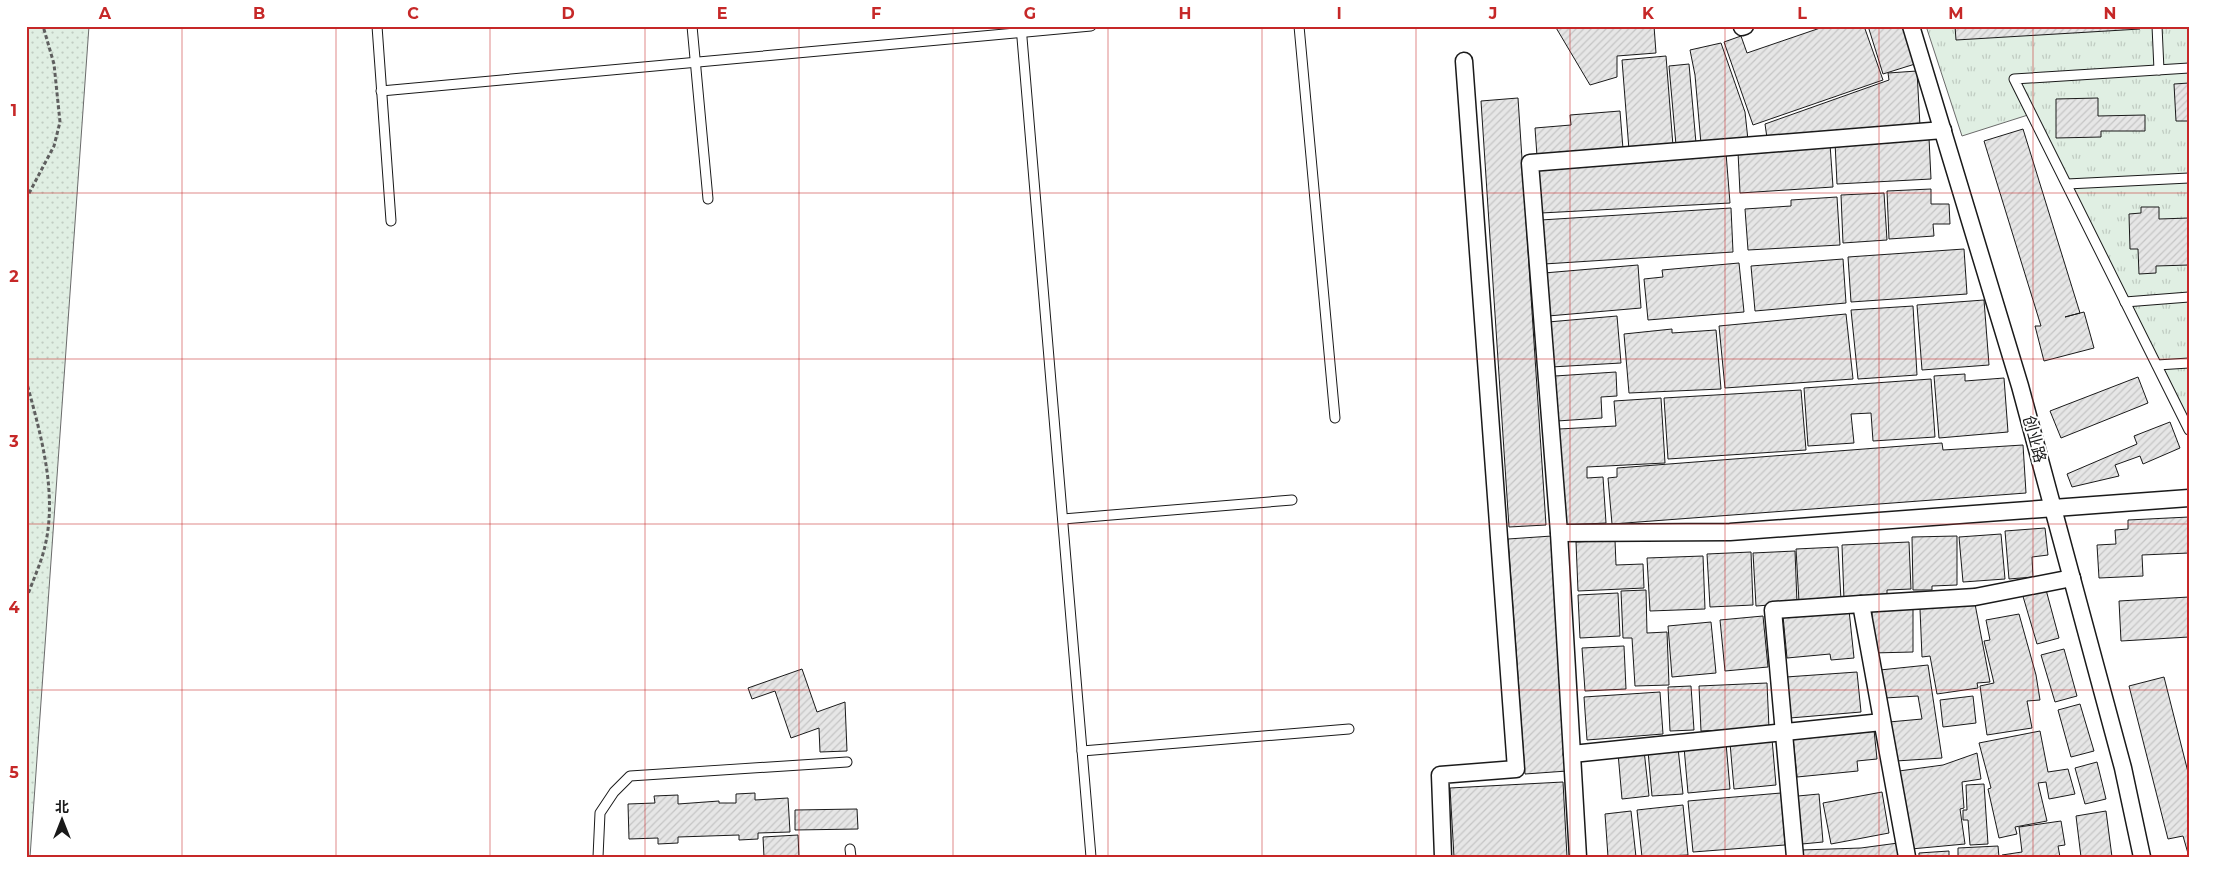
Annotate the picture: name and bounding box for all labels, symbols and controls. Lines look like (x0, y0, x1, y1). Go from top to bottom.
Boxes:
text: A (98, 4, 112, 23)
text: B (253, 4, 265, 23)
text: C (407, 4, 419, 23)
text: D (561, 4, 575, 23)
text: E (717, 4, 727, 23)
text: F (871, 4, 881, 23)
text: G (1024, 4, 1036, 23)
text: H (1179, 4, 1191, 23)
text: I (1336, 4, 1342, 23)
text: J (1488, 4, 1497, 23)
text: K (1642, 4, 1655, 23)
text: L (1797, 4, 1807, 23)
text: M (1948, 4, 1964, 23)
text: N (2104, 4, 2116, 23)
text: 1 (11, 101, 17, 120)
text: 2 (9, 267, 19, 286)
street label: 创业路 (2019, 413, 2050, 465)
text: 3 (8, 432, 19, 451)
text: 4 (8, 598, 20, 617)
text: 5 (9, 763, 19, 782)
north arrow (38, 796, 88, 846)
text: 北 (55, 798, 69, 816)

